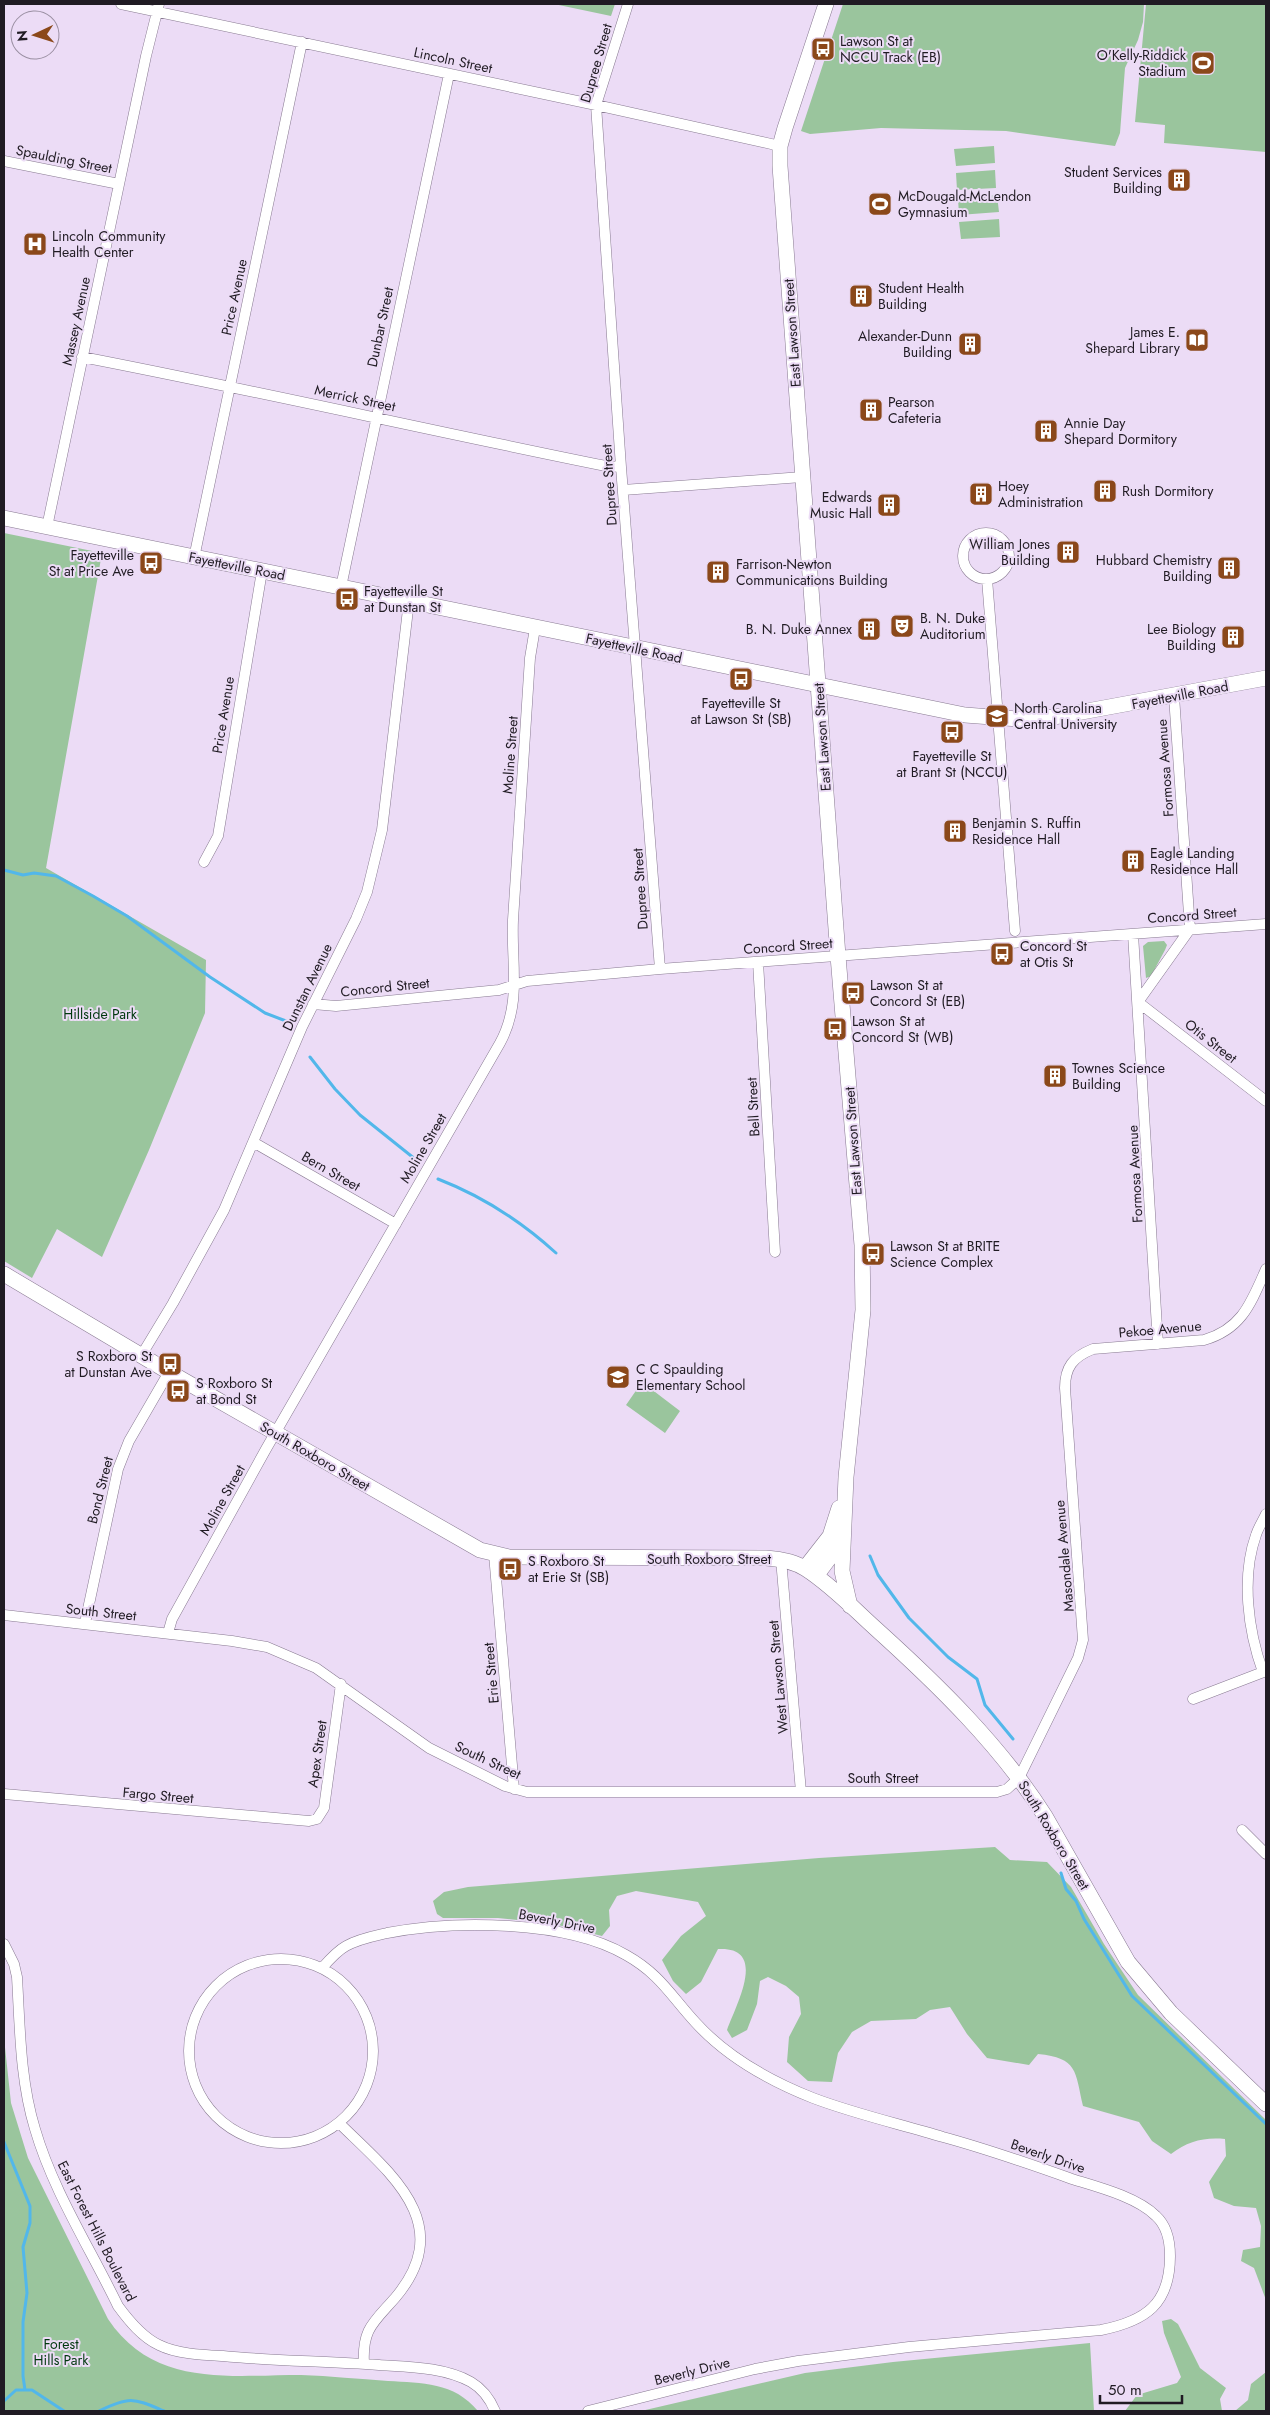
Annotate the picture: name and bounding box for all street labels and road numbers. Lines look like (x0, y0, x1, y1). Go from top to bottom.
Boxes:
street label: Dupree Street (575, 20, 617, 105)
street label: Lincoln Street (412, 42, 495, 78)
street label: Spaulding Street (14, 140, 114, 178)
street label: Price Avenue (216, 257, 252, 337)
street label: Massey Avenue (57, 275, 95, 367)
street label: East Lawson Street (778, 278, 806, 388)
street label: Dunbar Street (362, 285, 398, 369)
street label: Merrick Street (313, 380, 398, 416)
street label: Dupree Street (596, 443, 622, 526)
street label: Fayetteville Road (187, 547, 287, 585)
street label: Fayetteville Road (584, 628, 684, 668)
street label: Price Avenue (207, 675, 239, 755)
street label: Fayetteville Road (1130, 676, 1230, 714)
street label: East Lawson Street (808, 682, 836, 792)
street label: Moline Street (497, 715, 523, 795)
street label: Formosa Avenue (1152, 719, 1178, 817)
street label: Dupree Street (627, 847, 653, 930)
street label: Concord Street (1147, 902, 1238, 928)
street label: Concord Street (743, 933, 834, 959)
street label: Dunstan Avenue (277, 940, 337, 1034)
street label: Concord Street (340, 972, 431, 1002)
street label: Otis Street (1181, 1014, 1242, 1068)
street label: Bell Street (741, 1076, 765, 1137)
street label: East Lawson Street (839, 1086, 867, 1196)
street label: Moline Street (395, 1109, 451, 1187)
street label: Formosa Avenue (1122, 1125, 1148, 1223)
street label: Bern Street (298, 1146, 365, 1196)
street label: Pekoe Avenue (1118, 1315, 1202, 1343)
street label: South Roxboro Street (256, 1416, 374, 1496)
street label: Bond Street (82, 1454, 118, 1526)
street label: Moline Street (194, 1460, 250, 1539)
street label: Masondale Avenue (1049, 1500, 1079, 1612)
street label: South Roxboro Street (647, 1549, 772, 1569)
street label: South Street (65, 1598, 138, 1626)
street label: West Lawson Street (763, 1619, 793, 1735)
street label: Erie Street (478, 1641, 504, 1704)
street label: Apex Street (302, 1718, 332, 1789)
street label: South Street (452, 1736, 525, 1784)
street label: South Street (848, 1768, 919, 1788)
street label: South Roxboro Street (1013, 1777, 1095, 1894)
street label: Fargo Street (122, 1782, 195, 1808)
street label: Beverly Drive (517, 1904, 597, 1938)
street label: Beverly Drive (1008, 2134, 1088, 2178)
street label: East Forest Hills Boulevard (53, 2157, 141, 2305)
street label: Beverly Drive (652, 2352, 732, 2390)

